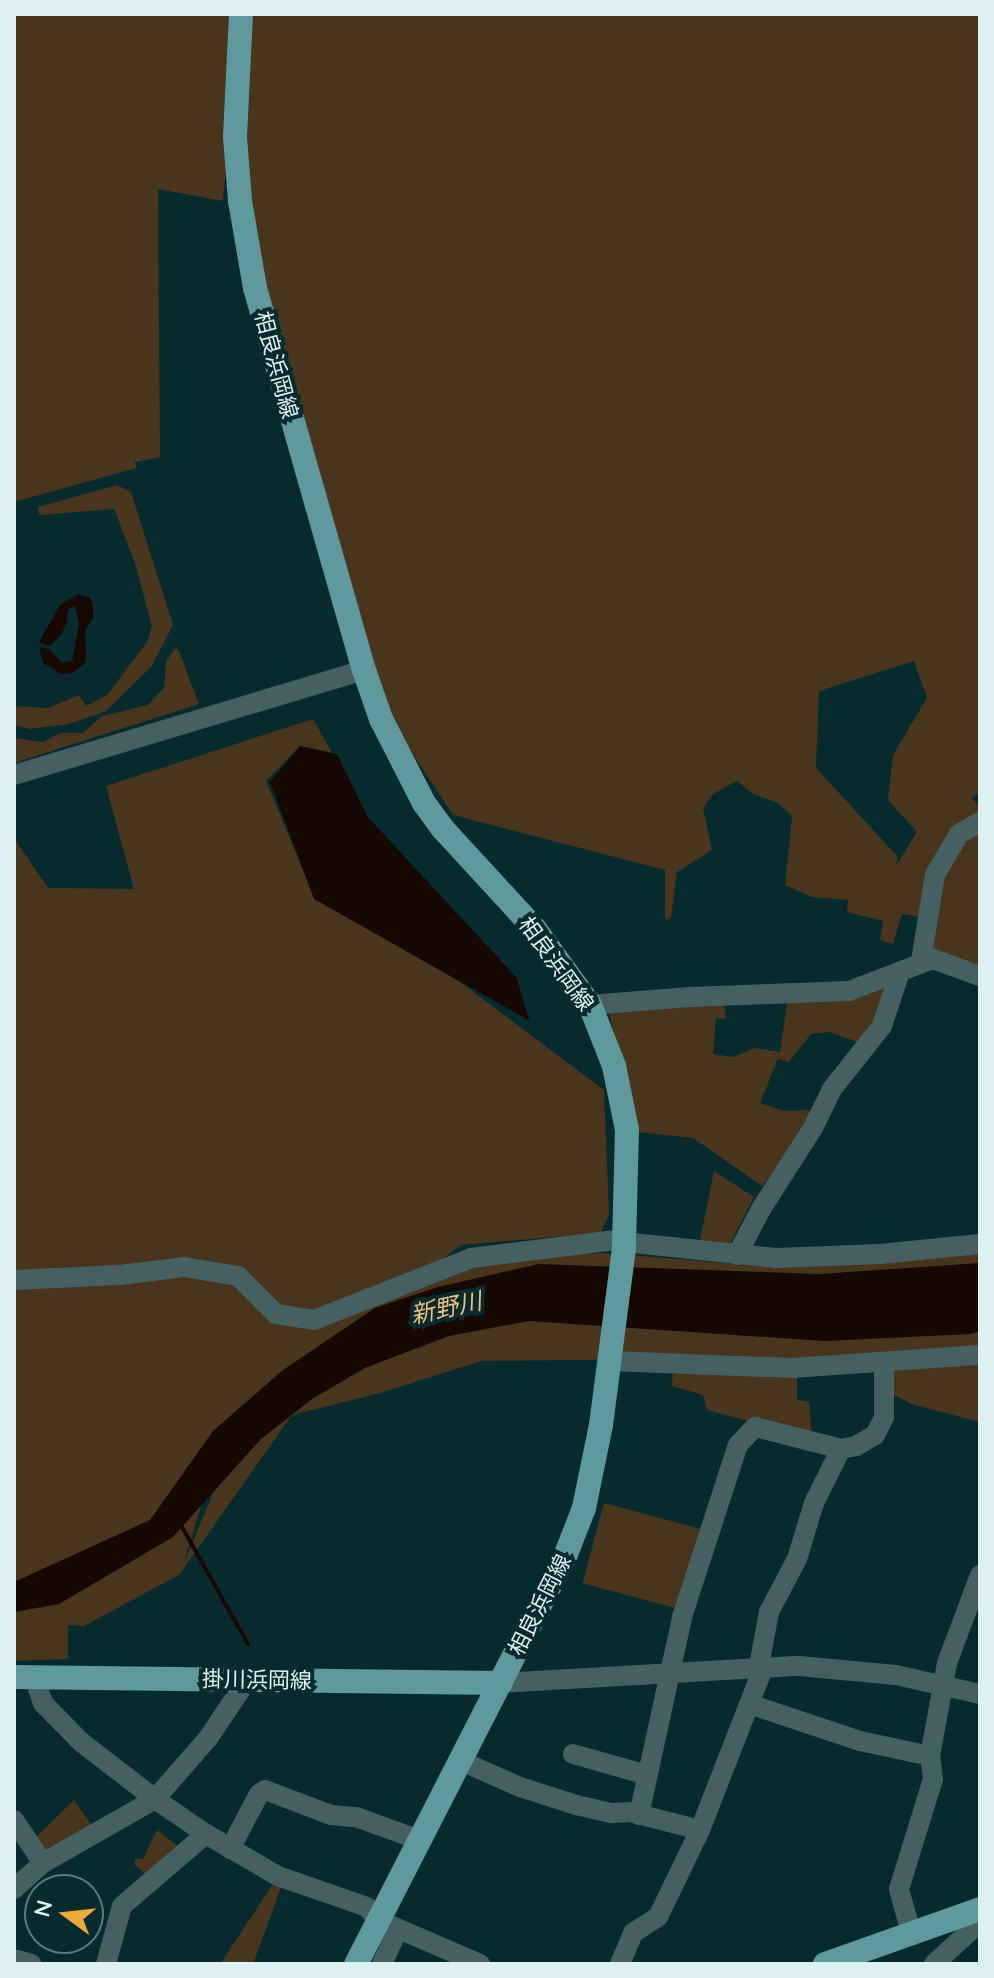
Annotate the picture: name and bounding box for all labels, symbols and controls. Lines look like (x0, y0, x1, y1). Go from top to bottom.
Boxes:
street label: 相良浜岡線 (249, 308, 303, 422)
street label: 相良浜岡線 (513, 912, 599, 1016)
water label: 新野川 (408, 1286, 484, 1330)
street label: 相良浜岡線 (503, 1550, 577, 1660)
street label: 掛川浜岡線 (202, 1666, 312, 1694)
north arrow (24, 1874, 104, 1954)
text: N (27, 1897, 58, 1920)

